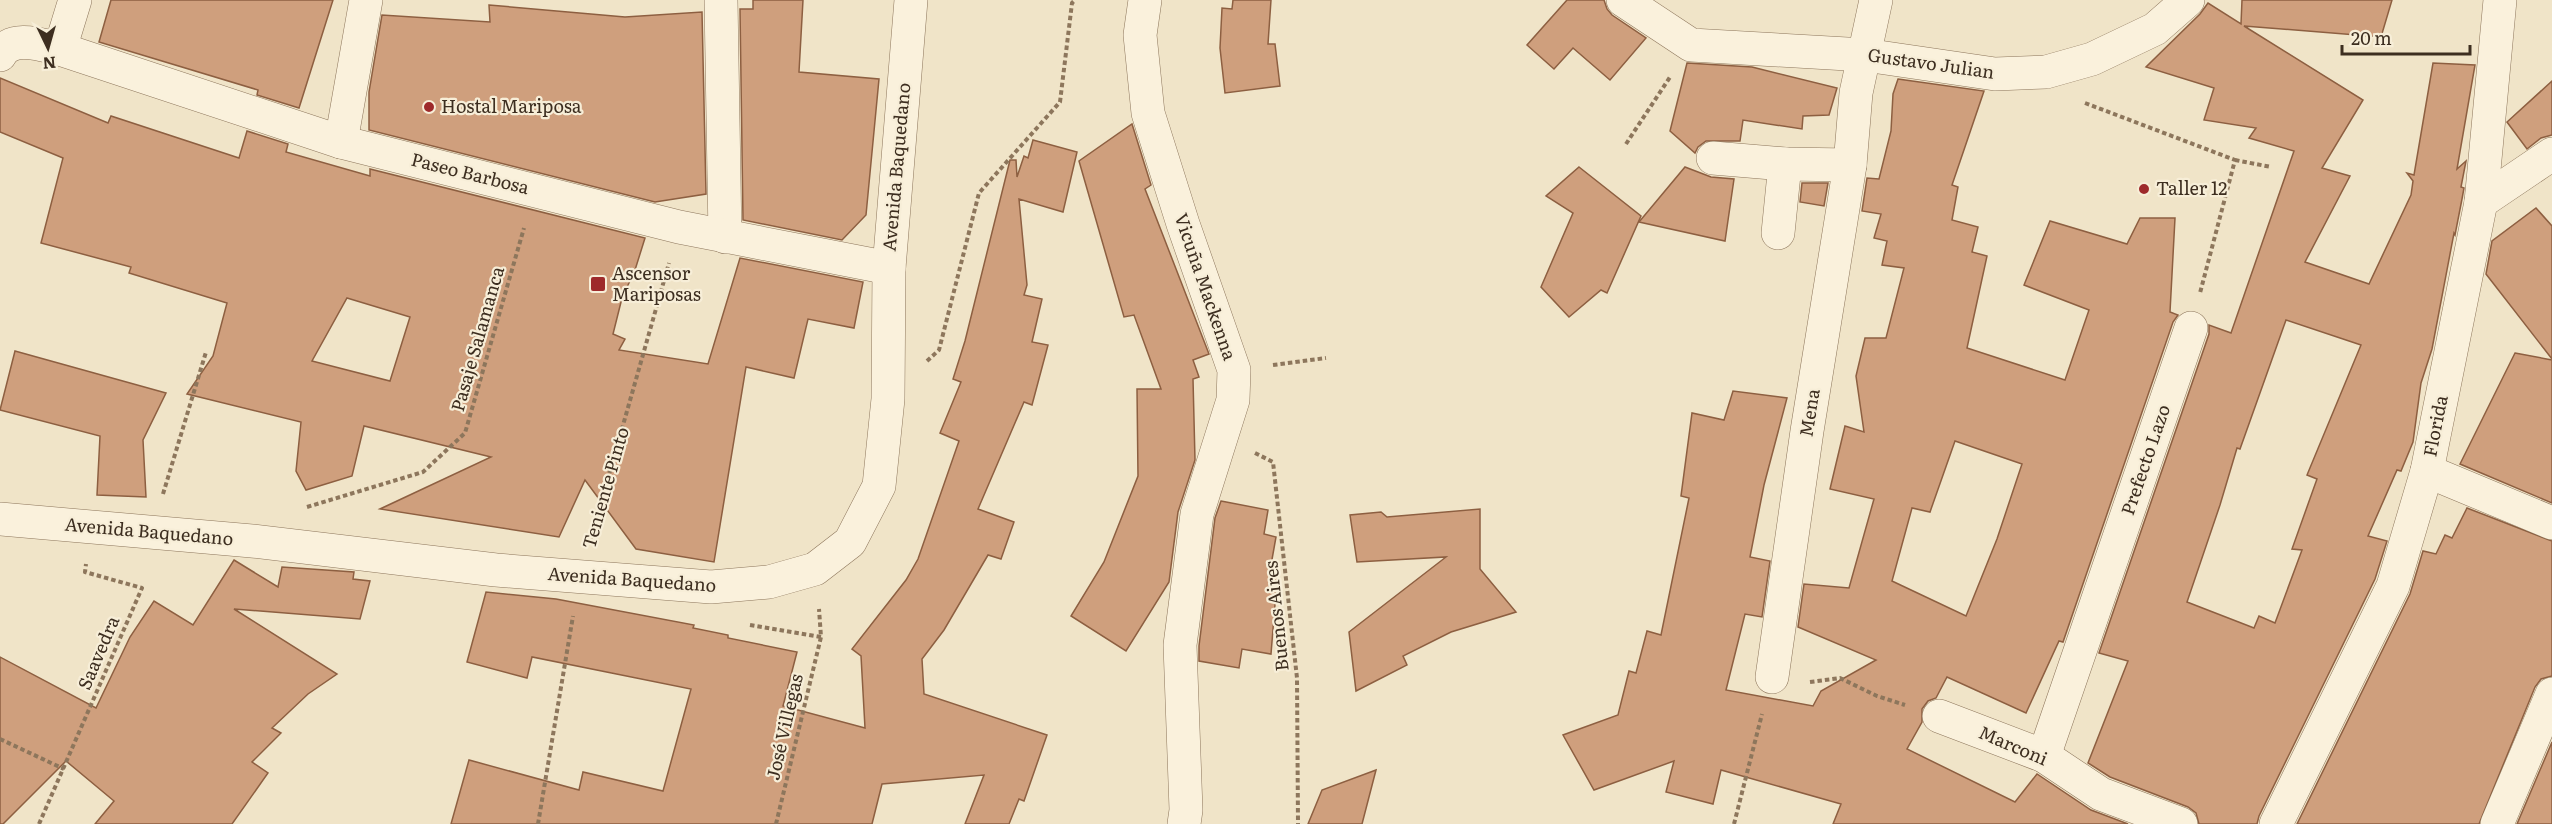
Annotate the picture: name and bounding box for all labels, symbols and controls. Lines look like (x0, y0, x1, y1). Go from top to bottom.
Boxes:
north arrow (18, 18, 78, 78)
scale bar (2342, 18, 2470, 56)
text: 20 m (2351, 24, 2392, 51)
street label: Gustavo Julian (1866, 40, 1996, 85)
text: N (42, 51, 57, 76)
street label: Avenida Baquedano (875, 82, 916, 252)
place label: Hostal Mariposa (441, 92, 582, 119)
marker: Hostal Mariposa (422, 100, 436, 114)
street label: Paseo Barbosa (409, 145, 532, 200)
place label: Taller 12 (2156, 174, 2227, 201)
marker: Taller 12 (2137, 182, 2151, 196)
street label: Vicuña Mackenna (1169, 209, 1244, 364)
place label: Ascensor Mariposas (612, 259, 701, 307)
street label: Pasaje Salamanca (443, 263, 510, 414)
marker: Ascensor Mariposas (589, 275, 607, 293)
street label: Mena (1791, 386, 1826, 439)
street label: Florida (2415, 392, 2454, 459)
street label: Prefecto Lazo (2113, 401, 2176, 518)
street label: Teniente Pinto (574, 423, 635, 552)
street label: Avenida Baquedano (64, 510, 234, 551)
street label: Avenida Baquedano (547, 559, 717, 598)
street label: Buenos Aires (1256, 560, 1295, 673)
street label: Saavedra (70, 611, 125, 694)
street label: José Villegas (758, 671, 809, 783)
street label: Marconi (1975, 718, 2052, 771)

